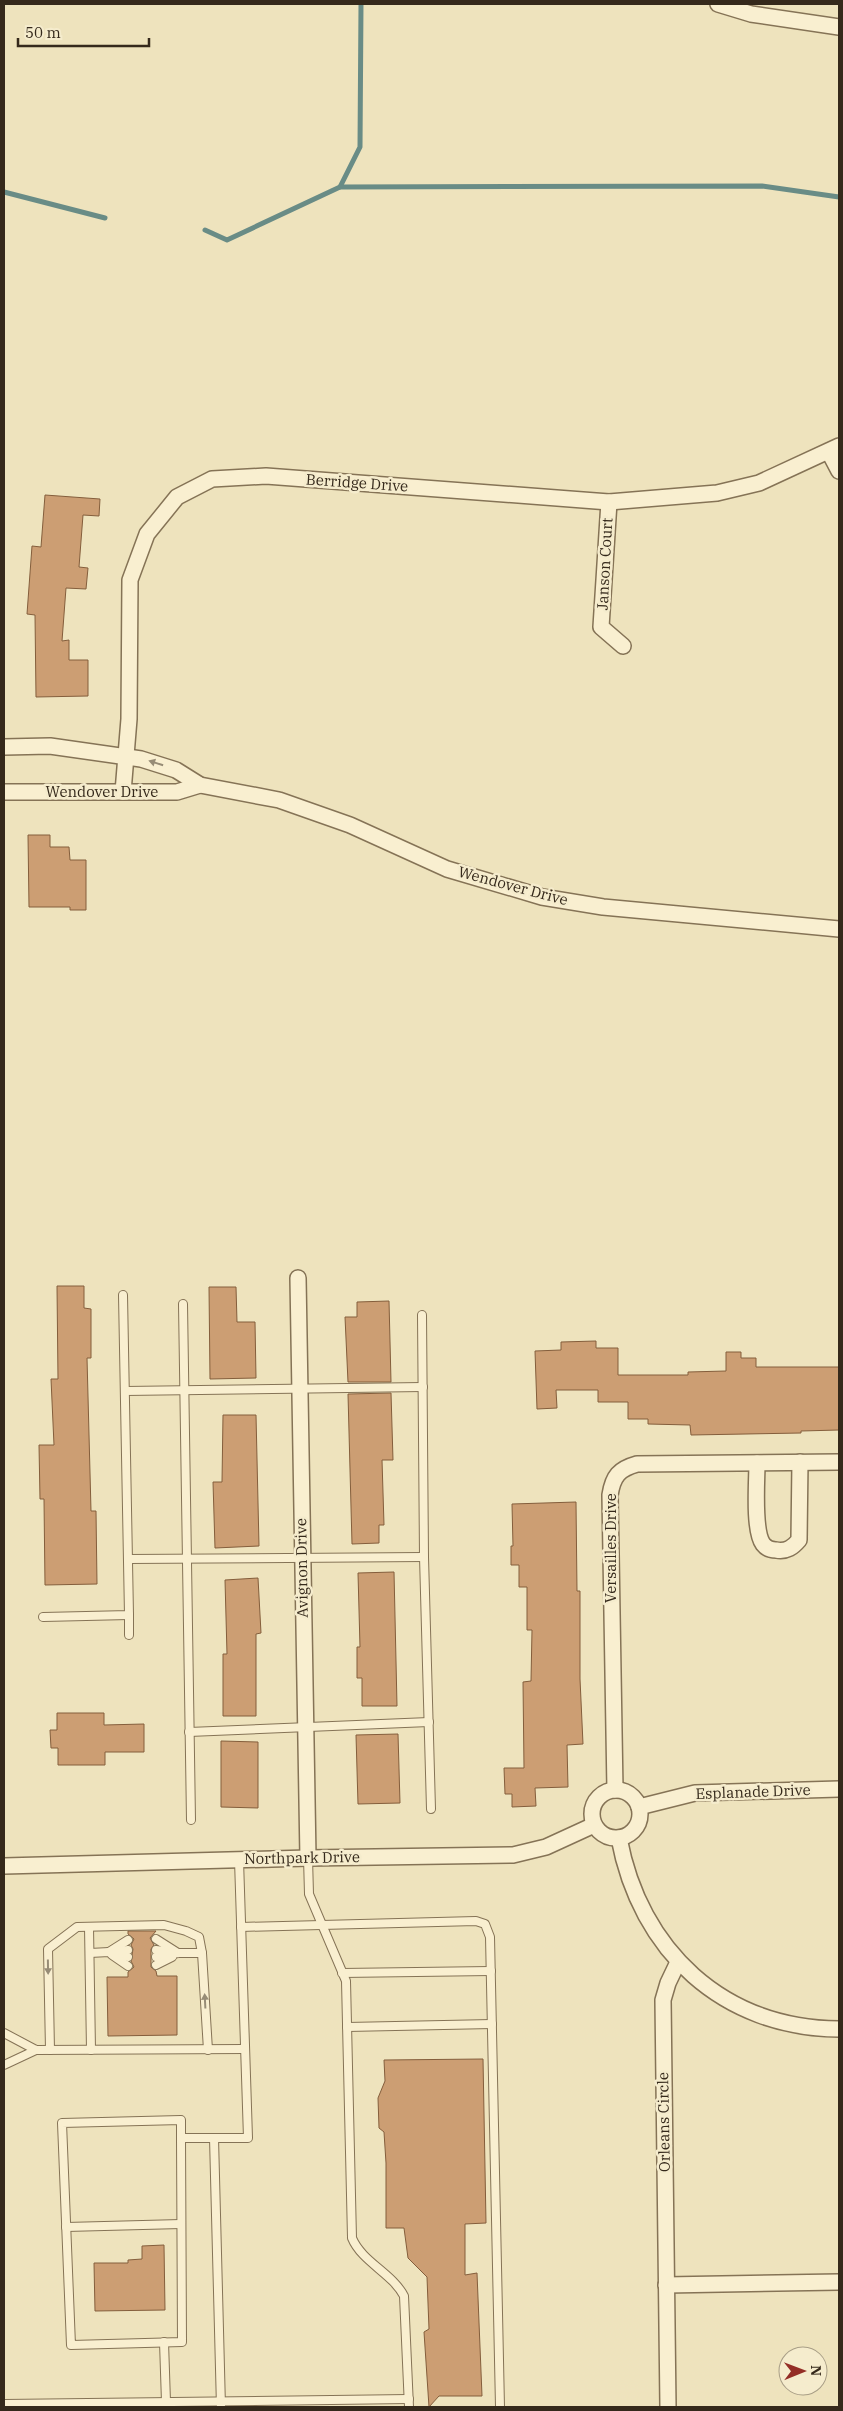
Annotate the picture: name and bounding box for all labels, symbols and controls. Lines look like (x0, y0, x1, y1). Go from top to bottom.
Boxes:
scale bar (18, 15, 149, 47)
text: 50 m (25, 23, 61, 42)
street label: Berridge Drive (305, 469, 409, 496)
street label: Janson Court (593, 517, 616, 611)
one-way arrow (148, 759, 163, 767)
street label: Wendover Drive (46, 782, 158, 801)
street label: Wendover Drive (456, 862, 570, 909)
street label: Versailles Drive (601, 1493, 620, 1603)
street label: Avignon Drive (291, 1518, 312, 1618)
street label: Esplanade Drive (695, 1780, 811, 1803)
street label: Northpark Drive (244, 1847, 360, 1868)
one-way arrow (44, 1959, 52, 1975)
one-way arrow (201, 1993, 209, 2009)
street label: Orleans Circle (653, 2072, 674, 2172)
north arrow (778, 2346, 828, 2396)
text: N (807, 2365, 825, 2376)

